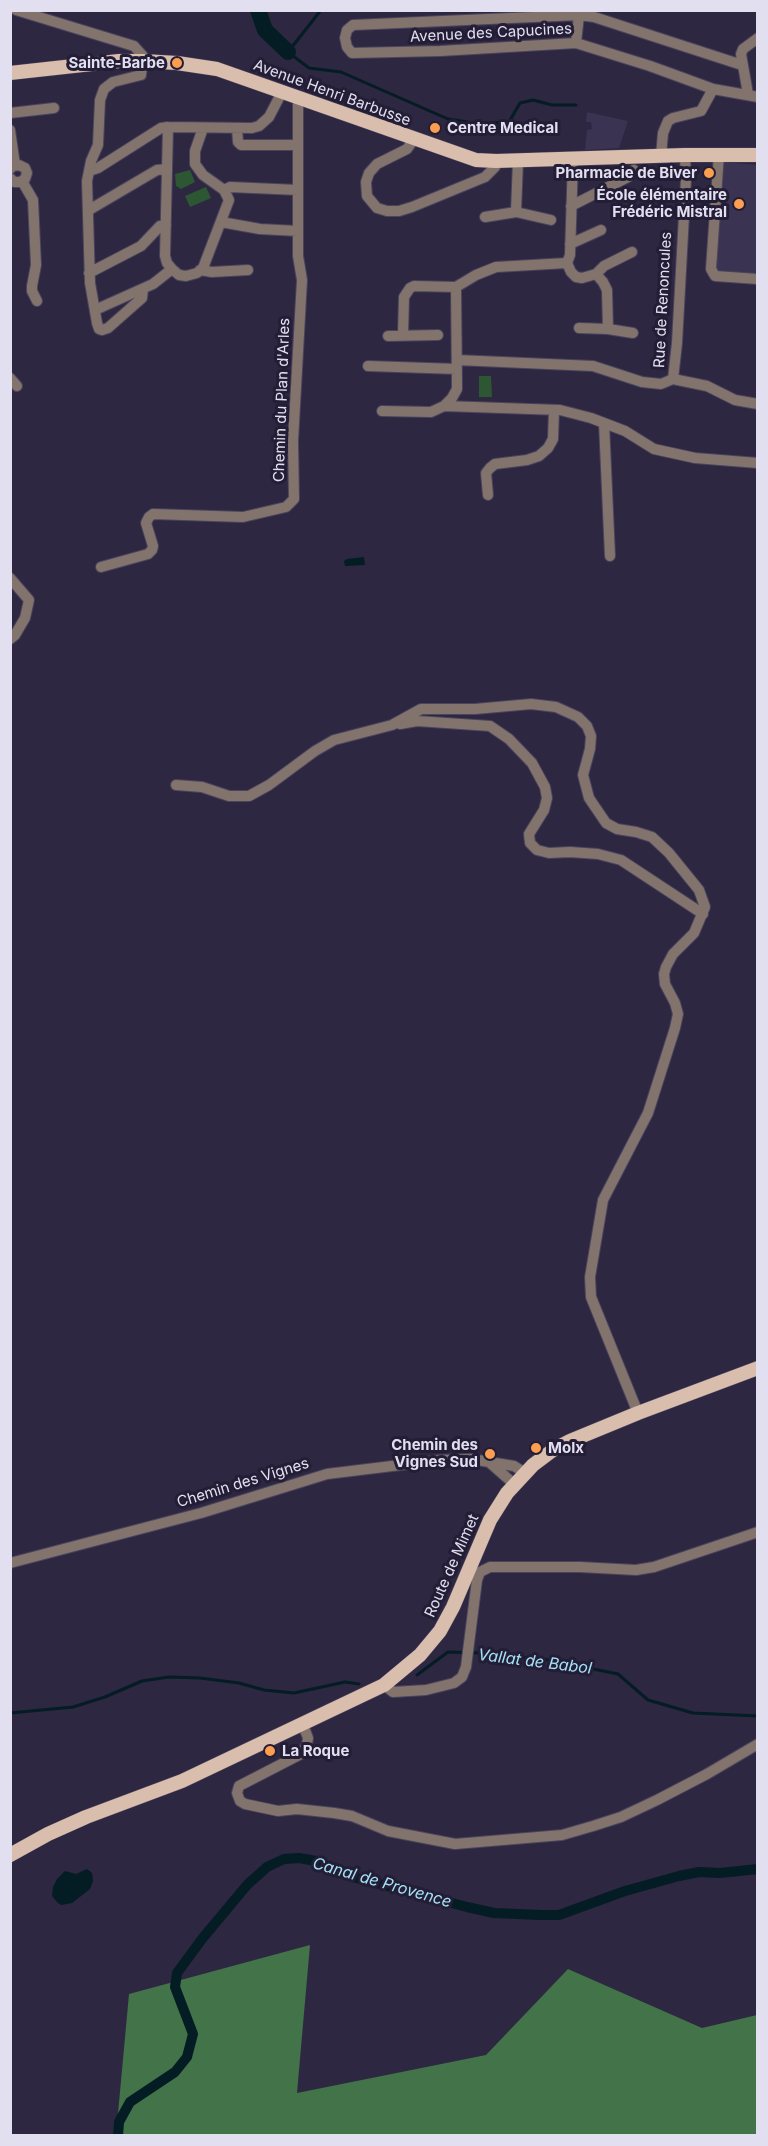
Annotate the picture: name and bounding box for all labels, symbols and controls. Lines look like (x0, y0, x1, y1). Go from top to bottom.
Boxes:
street label: Avenue des Capucines (410, 20, 572, 46)
place label: Sainte-Barbe (68, 54, 165, 72)
marker: Sainte-Barbe (170, 56, 184, 70)
street label: Avenue Henri Barbusse (251, 56, 413, 130)
place label: Centre Medical (447, 119, 558, 137)
marker: Centre Medical (428, 121, 442, 135)
place label: Pharmacie de Biver (556, 164, 697, 182)
marker: Pharmacie de Biver (702, 166, 716, 180)
place label: École élémentaire Frédéric Mistral (596, 186, 727, 221)
marker: École élémentaire Frédéric Mistral (732, 197, 746, 211)
street label: Rue de Renoncules (650, 231, 676, 369)
street label: Chemin du Plan d'Arles (270, 318, 294, 482)
place label: Chemin des Vignes Sud (391, 1436, 478, 1471)
place label: Molx (548, 1439, 584, 1457)
marker: Molx (529, 1441, 543, 1455)
marker: Chemin des Vignes Sud (483, 1447, 497, 1461)
street label: Chemin des Vignes (175, 1454, 311, 1512)
street label: Route de Mimet (421, 1512, 483, 1620)
water label: Vallat de Babol (477, 1645, 593, 1679)
place label: La Roque (282, 1742, 349, 1760)
marker: La Roque (263, 1744, 277, 1758)
water label: Canal de Provence (310, 1854, 454, 1912)

